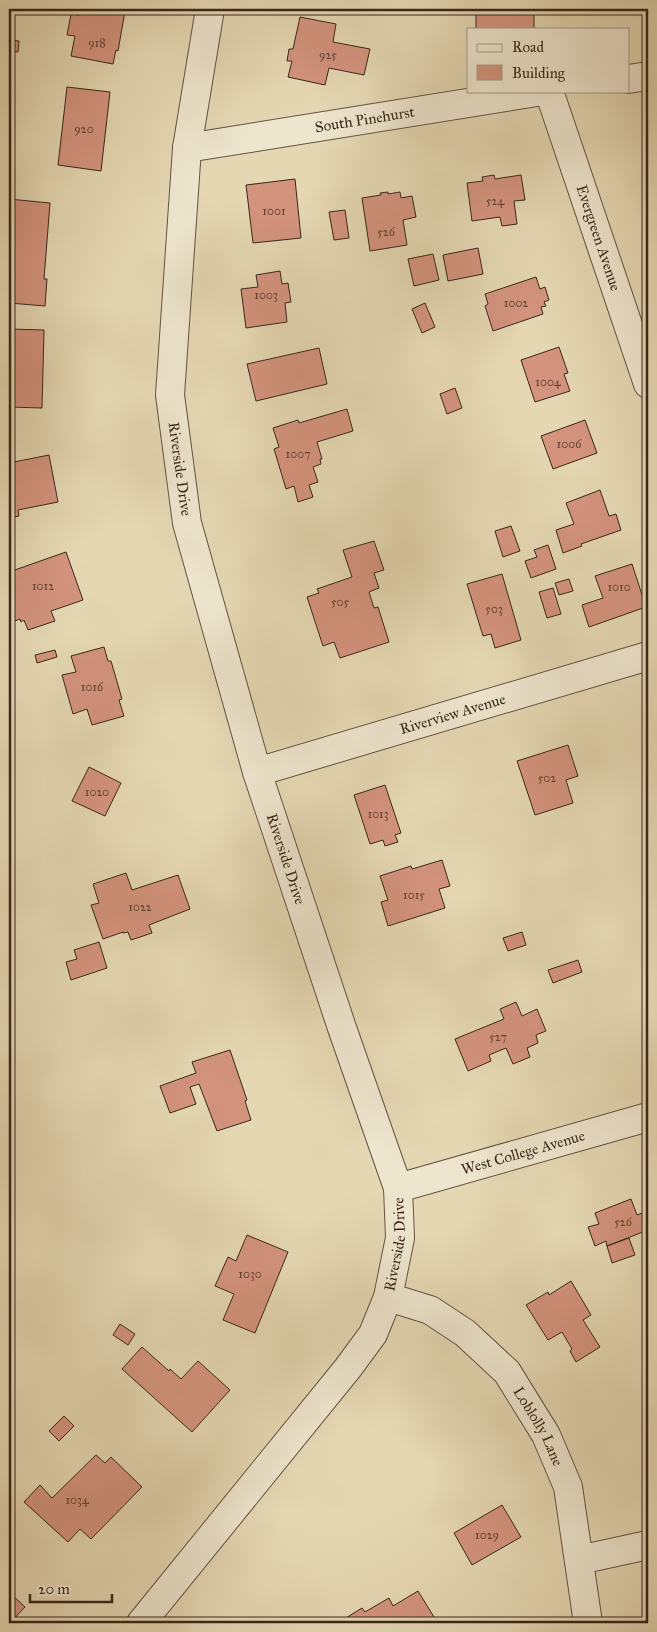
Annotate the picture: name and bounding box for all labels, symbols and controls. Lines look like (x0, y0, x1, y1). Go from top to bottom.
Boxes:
legend (467, 28, 630, 92)
house number: 918 (88, 36, 106, 50)
text: Road (512, 38, 544, 56)
house number: 925 (319, 48, 337, 62)
text: Building (512, 64, 566, 82)
street label: South Pinehurst (313, 103, 417, 136)
house number: 920 (74, 122, 94, 136)
street label: Evergreen Avenue (572, 182, 625, 293)
house number: 524 (486, 194, 504, 208)
house number: 1001 (262, 204, 286, 218)
house number: 526 (377, 225, 396, 239)
house number: 1003 (254, 288, 278, 302)
house number: 1002 (504, 296, 528, 310)
house number: 1004 (535, 375, 561, 389)
street label: Riverside Drive (165, 421, 195, 517)
house number: 1006 (557, 437, 582, 451)
house number: 1007 (285, 447, 311, 461)
house number: 1012 (32, 579, 54, 593)
house number: 1010 (607, 580, 631, 594)
house number: 505 (331, 595, 349, 609)
house number: 503 (485, 602, 503, 616)
house number: 1016 (81, 680, 104, 694)
street label: Riverview Avenue (398, 690, 508, 738)
house number: 502 (538, 771, 556, 785)
house number: 1020 (85, 785, 109, 799)
house number: 1013 (367, 807, 389, 821)
street label: Riverside Drive (263, 811, 309, 907)
house number: 1015 (403, 888, 425, 902)
house number: 1022 (128, 900, 152, 914)
house number: 527 (489, 1030, 507, 1044)
street label: West College Avenue (459, 1126, 587, 1179)
street label: Riverside Drive (380, 1197, 409, 1293)
house number: 526 (614, 1215, 633, 1229)
house number: 1030 (238, 1267, 262, 1281)
street label: Loblolly Lane (509, 1383, 567, 1468)
house number: 1034 (65, 1493, 89, 1507)
house number: 1029 (475, 1528, 499, 1542)
scale bar (30, 1572, 112, 1604)
text: 20 m (38, 1580, 70, 1598)

